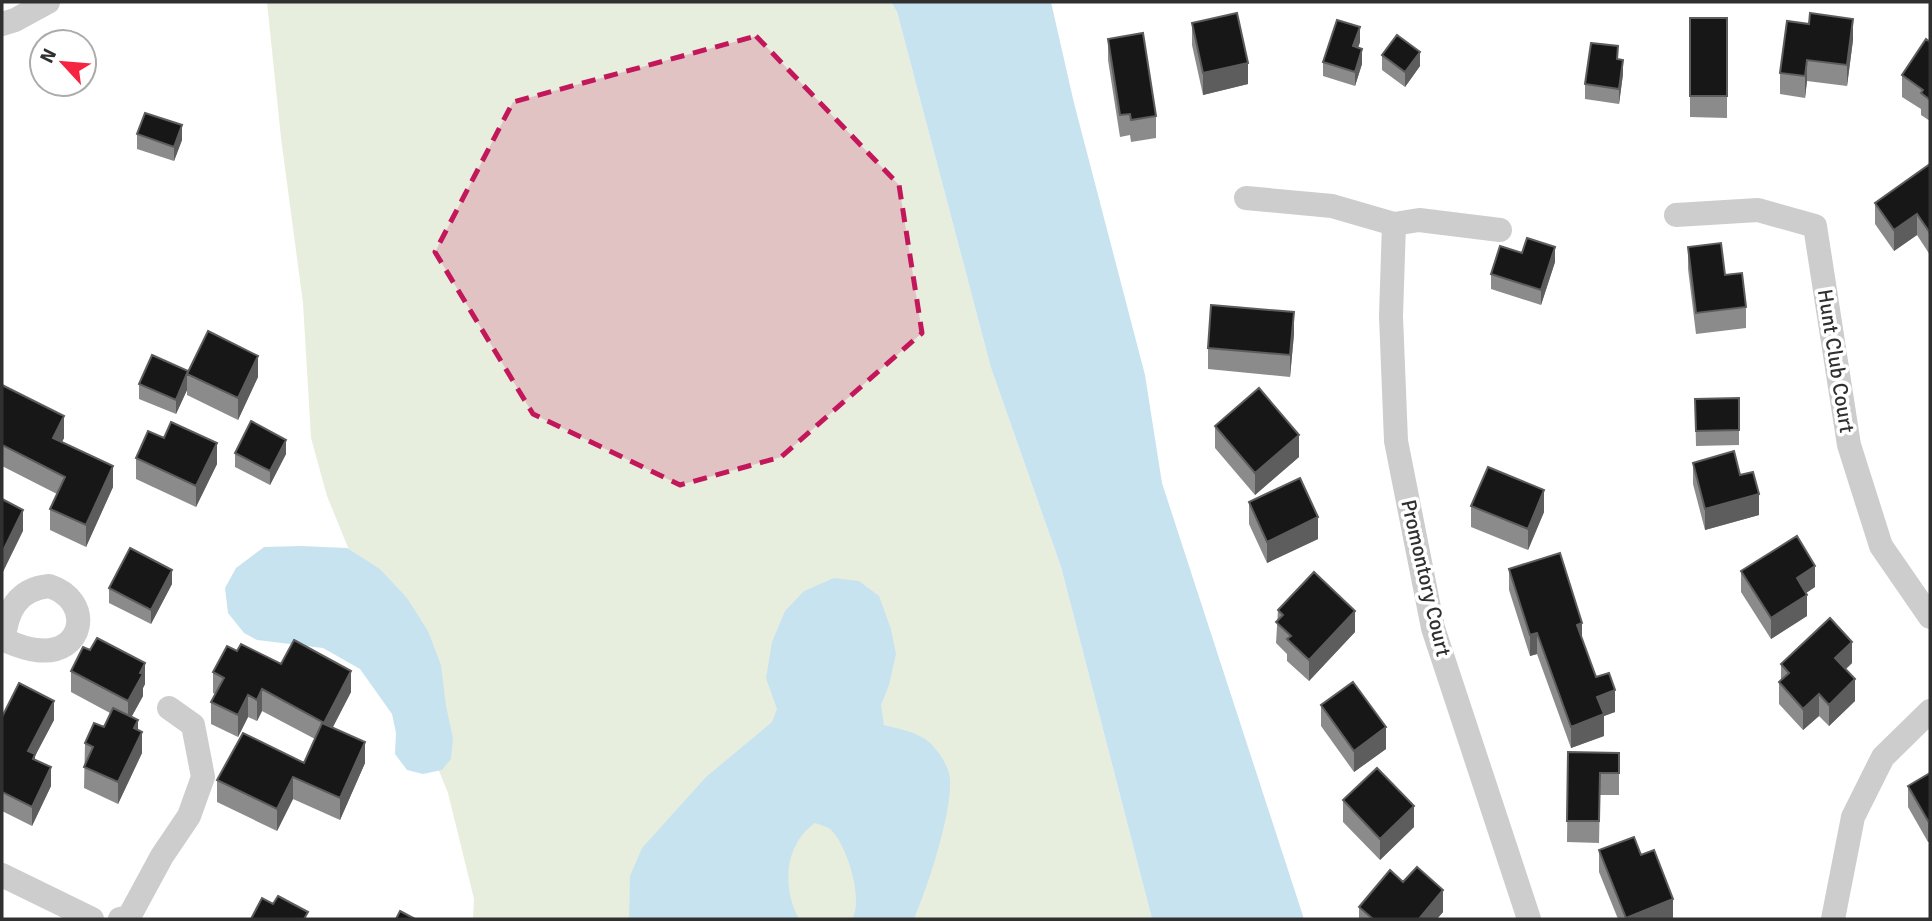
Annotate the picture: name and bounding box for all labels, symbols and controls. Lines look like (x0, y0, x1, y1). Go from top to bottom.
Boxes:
north arrow (28, 28, 98, 98)
text: N (35, 45, 62, 67)
street label: Hunt Club Court (1812, 287, 1860, 435)
street label: Promontory Court (1395, 497, 1457, 659)

